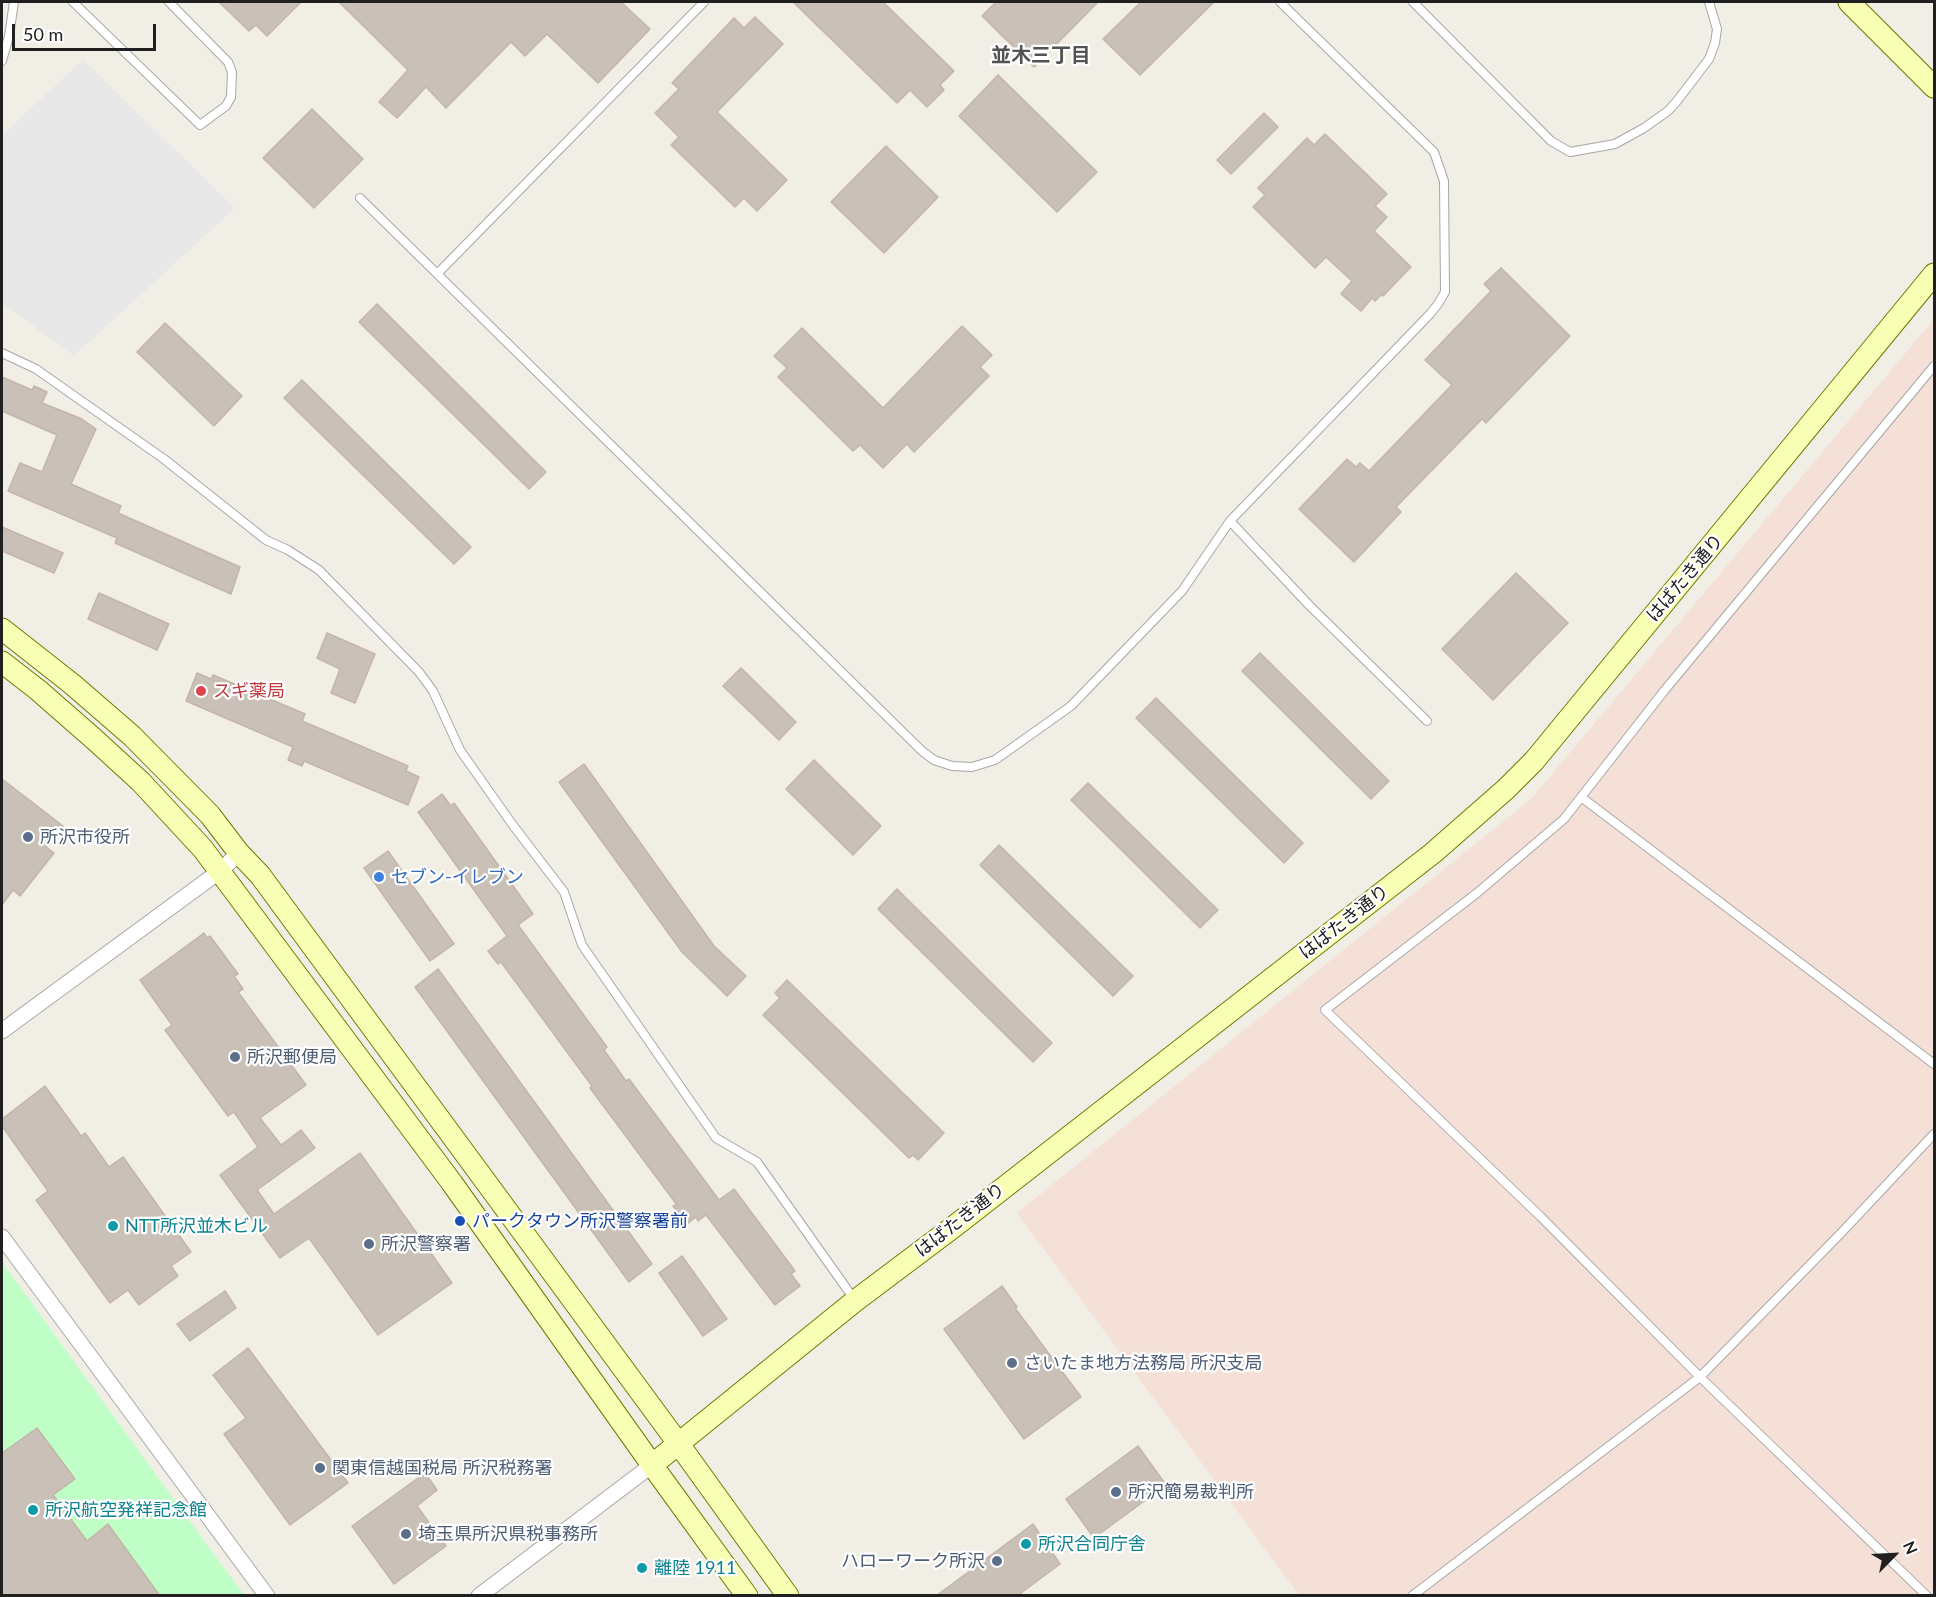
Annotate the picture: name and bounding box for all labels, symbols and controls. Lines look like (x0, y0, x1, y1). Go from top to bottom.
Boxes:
scale bar (15, 12, 159, 50)
text: 50 m (23, 23, 63, 45)
district label: 並木三丁目 (991, 44, 1091, 68)
street label: はばたき通り (1642, 530, 1728, 626)
place label: スギ薬局 (213, 680, 285, 702)
marker: スギ薬局 (194, 684, 208, 698)
place label: 所沢市役所 (40, 826, 130, 848)
marker: 所沢市役所 (21, 830, 35, 844)
place label: セブン-イレブン (391, 866, 524, 888)
marker: セブン-イレブン (372, 870, 386, 884)
street label: はばたき通り (1295, 880, 1393, 964)
place label: 所沢郵便局 (247, 1046, 337, 1068)
marker: 所沢郵便局 (228, 1050, 242, 1064)
street label: はばたき通り (911, 1178, 1009, 1262)
place label: パークタウン所沢警察署前 (472, 1210, 688, 1232)
marker: パークタウン所沢警察署前 (453, 1214, 467, 1228)
place label: NTT所沢並木ビル (125, 1215, 268, 1237)
marker: NTT所沢並木ビル (106, 1219, 120, 1233)
place label: 所沢警察署 (381, 1233, 471, 1255)
marker: 所沢警察署 (362, 1237, 376, 1251)
place label: さいたま地方法務局 所沢支局 (1024, 1352, 1263, 1374)
marker: さいたま地方法務局 所沢支局 (1005, 1356, 1019, 1370)
place label: 関東信越国税局 所沢税務署 (332, 1457, 553, 1479)
marker: 関東信越国税局 所沢税務署 (313, 1461, 327, 1475)
place label: 所沢簡易裁判所 (1128, 1481, 1254, 1503)
marker: 所沢簡易裁判所 (1109, 1485, 1123, 1499)
place label: 所沢航空発祥記念館 (45, 1499, 207, 1521)
marker: 所沢航空発祥記念館 (26, 1503, 40, 1517)
place label: 埼玉県所沢県税事務所 (418, 1523, 598, 1545)
north arrow (1864, 1525, 1924, 1585)
marker: 埼玉県所沢県税事務所 (399, 1527, 413, 1541)
place label: 所沢合同庁舎 (1038, 1533, 1146, 1555)
marker: 所沢合同庁舎 (1019, 1537, 1033, 1551)
text: N (1900, 1538, 1922, 1557)
place label: ハローワーク所沢 (841, 1550, 985, 1572)
marker: ハローワーク所沢 (990, 1554, 1004, 1568)
place label: 離陸 1911 (654, 1557, 736, 1579)
marker: 離陸 1911 (635, 1561, 649, 1575)

